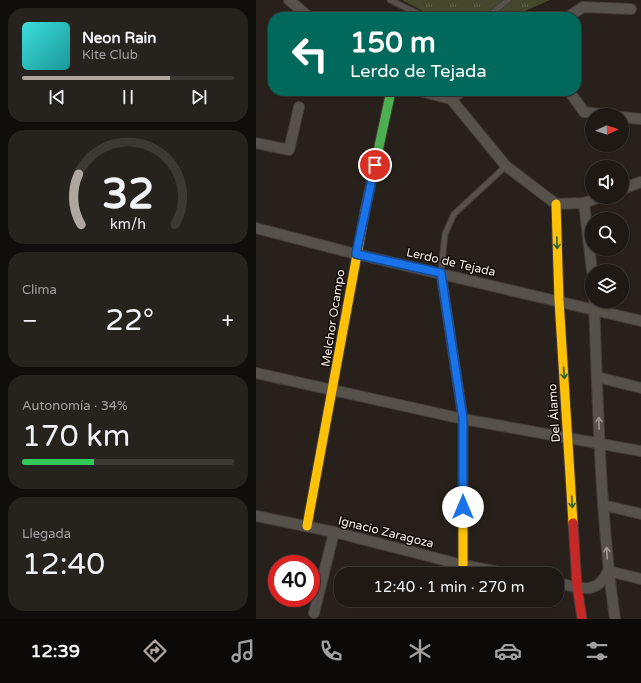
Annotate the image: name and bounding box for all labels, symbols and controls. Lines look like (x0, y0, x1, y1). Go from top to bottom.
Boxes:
text: 150 m (350, 26, 436, 60)
icon: left (284, 28, 336, 80)
text: Neon Rain (82, 29, 156, 47)
text: Kite Club (82, 47, 138, 63)
text: Lerdo de Tejada (350, 60, 487, 82)
icon: previous (46, 86, 68, 108)
icon: pause (117, 86, 139, 108)
icon: next (188, 86, 210, 108)
north arrow (585, 108, 629, 152)
map controls (585, 108, 629, 308)
pin (358, 148, 392, 182)
icon: arrive (364, 154, 386, 176)
button: sound (585, 160, 629, 204)
text: 32 (102, 170, 154, 220)
button: search (585, 212, 629, 256)
text: km/h (110, 216, 146, 233)
one-way arrow (553, 236, 561, 249)
street label: Lerdo de Tejada (405, 245, 497, 279)
button: layers (585, 264, 629, 308)
street label: Melchor Ocampo (318, 268, 348, 368)
text: Clima (22, 282, 57, 298)
text: 22° (105, 302, 154, 339)
text: − (22, 308, 38, 334)
text: + (222, 308, 234, 334)
one-way arrow (560, 366, 567, 379)
street label: Del Álamo (545, 383, 563, 443)
text: Autonomía · 34% (22, 398, 128, 414)
one-way arrow (595, 417, 603, 430)
text: 170 km (22, 418, 130, 455)
position arrow (442, 486, 484, 528)
one-way arrow (569, 495, 576, 508)
street label: Ignacio Zaragoza (337, 513, 435, 551)
text: Llegada (22, 526, 71, 542)
text: 12:40 (22, 546, 105, 583)
one-way arrow (603, 546, 610, 559)
speed limit sign: 40 (268, 555, 320, 607)
text: 12:40 · 1 min · 270 m (374, 578, 524, 596)
icon: directions (141, 637, 169, 665)
icon: music (229, 637, 257, 665)
icon: phone (317, 637, 345, 665)
icon: climate (406, 637, 434, 665)
icon: car (494, 637, 522, 665)
icon: filters (583, 637, 611, 665)
text: 12:39 (30, 640, 80, 662)

